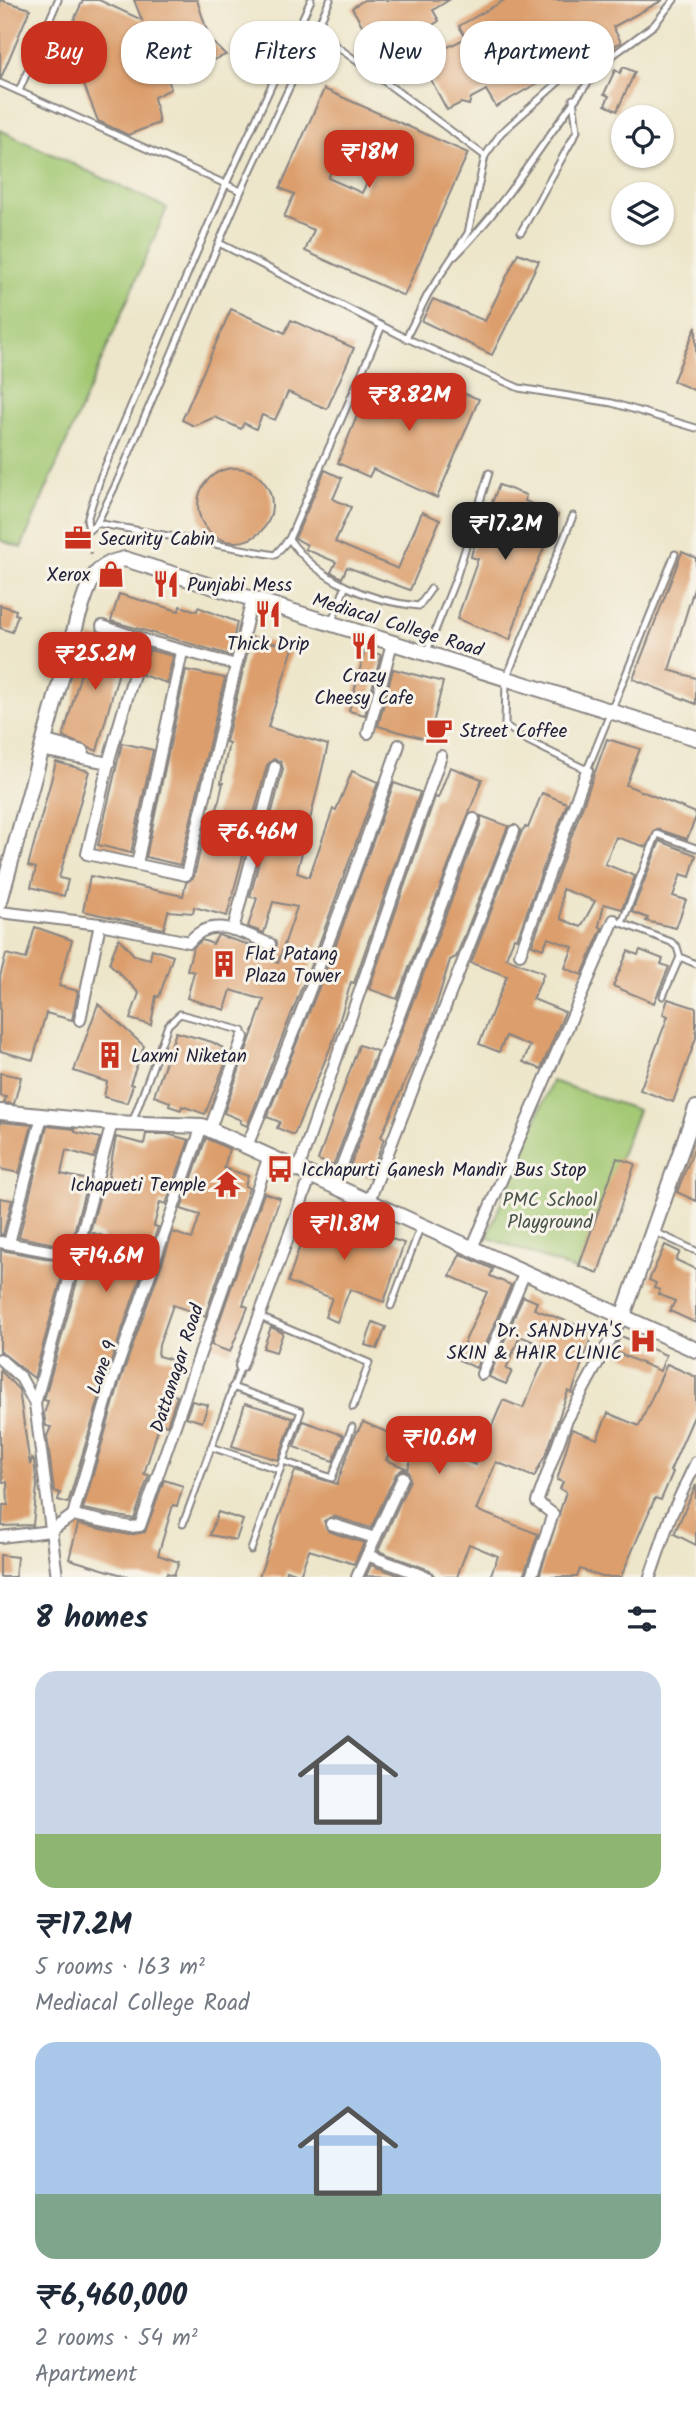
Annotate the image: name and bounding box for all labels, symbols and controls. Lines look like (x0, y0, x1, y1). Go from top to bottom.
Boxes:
chip: Buy (21, 21, 107, 84)
chip: Rent (121, 21, 216, 84)
chip: Filters (230, 21, 340, 84)
chip: New (354, 21, 446, 84)
chip: Apartment (460, 21, 614, 84)
map controls (611, 105, 674, 245)
button: locate (611, 105, 674, 168)
pin: ₹18M (328, 130, 410, 190)
text: ₹18M (340, 135, 398, 171)
button: layers (611, 182, 674, 245)
pin: ₹8.82M (352, 374, 466, 433)
text: ₹8.82M (367, 378, 451, 414)
pin: ₹17.2M (448, 503, 562, 562)
text: ₹17.2M (468, 507, 542, 543)
office icon: Security Cabin (63, 523, 93, 553)
place label: Security Cabin (99, 525, 215, 555)
shop icon: Xerox (96, 559, 126, 589)
place label: Xerox (47, 561, 91, 591)
restaurant icon: Punjabi Mess (151, 569, 181, 599)
place label: Punjabi Mess (187, 571, 292, 601)
street label: Mediacal College Road (308, 586, 487, 666)
restaurant icon: Thick Drip (253, 599, 283, 629)
place label: Thick Drip (227, 630, 309, 660)
restaurant icon: Crazy Cheesy Cafe (349, 631, 379, 661)
pin: ₹25.2M (38, 632, 152, 692)
text: ₹25.2M (54, 637, 136, 673)
place label: Crazy Cheesy Cafe (314, 662, 414, 714)
cafe icon: Street Coffee (424, 715, 454, 745)
place label: Street Coffee (460, 717, 568, 747)
pin: ₹6.46M (200, 810, 314, 870)
text: ₹6.46M (217, 815, 297, 851)
place label: Flat Patang Plaza Tower (245, 940, 342, 992)
building icon: Flat Patang Plaza Tower (209, 949, 239, 979)
building icon: Laxmi Niketan (95, 1040, 125, 1070)
place label: Laxmi Niketan (131, 1042, 247, 1072)
bus stop icon: Icchapurti Ganesh Mandir Bus Stop (265, 1154, 295, 1184)
place label: Icchapurti Ganesh Mandir Bus Stop (301, 1156, 586, 1186)
temple icon: Ichapueti Temple (212, 1169, 242, 1199)
place label: Ichapueti Temple (70, 1171, 206, 1201)
park label: PMC School Playground (503, 1186, 598, 1238)
pin: ₹11.8M (287, 1202, 401, 1262)
text: ₹11.8M (309, 1207, 379, 1243)
pin: ₹14.6M (49, 1234, 163, 1294)
text: ₹14.6M (69, 1239, 143, 1275)
street label: Dattanagar Road (143, 1300, 213, 1437)
place label: Dr. SANDHYA'S SKIN & HAIR CLINIC (447, 1317, 622, 1369)
hospital icon: Dr. SANDHYA'S SKIN & HAIR CLINIC (628, 1326, 658, 1356)
street label: Lane 9 (80, 1337, 126, 1398)
pin: ₹10.6M (382, 1416, 496, 1476)
text: ₹10.6M (402, 1421, 476, 1457)
text: 8 homes (35, 1595, 148, 1643)
icon: filters (623, 1600, 661, 1638)
icon: home (285, 1717, 411, 1843)
text: ₹17.2M (35, 1902, 132, 1950)
text: 5 rooms · 163 m² (35, 1950, 205, 1986)
text: Mediacal College Road (35, 1986, 250, 2022)
icon: home (285, 2088, 411, 2214)
text: ₹6,460,000 (35, 2273, 187, 2321)
text: 2 rooms · 54 m² (35, 2321, 198, 2357)
text: Apartment (35, 2357, 137, 2393)

